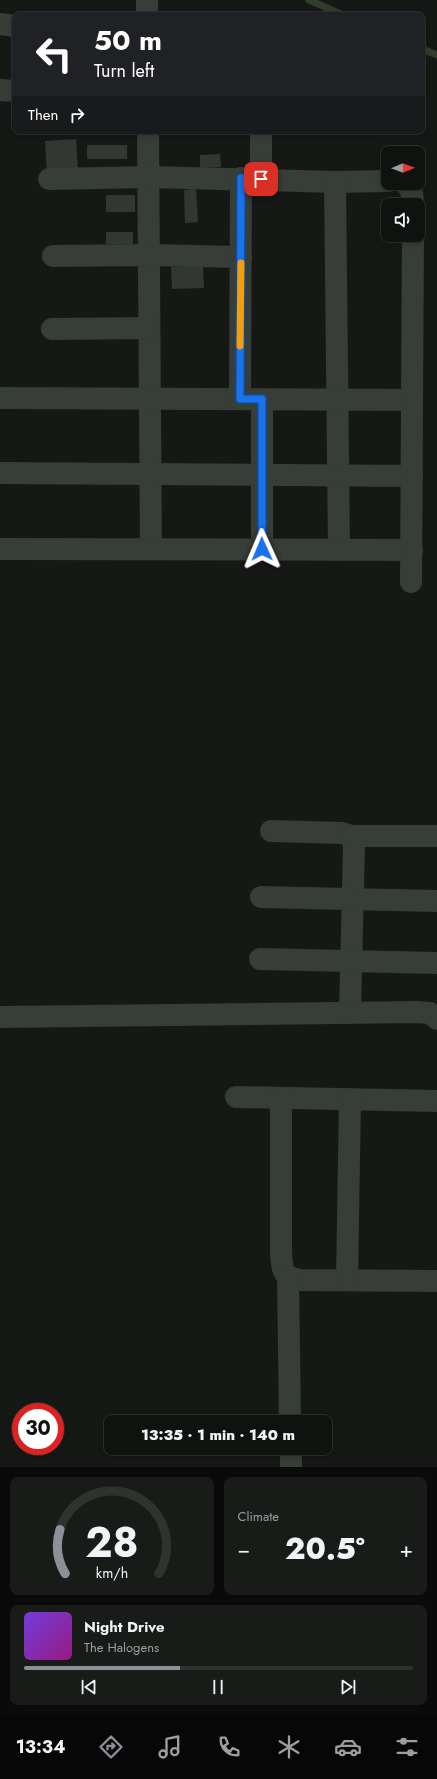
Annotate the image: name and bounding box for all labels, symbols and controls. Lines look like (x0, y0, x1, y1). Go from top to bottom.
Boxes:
text: 50 m (94, 20, 162, 61)
icon: left (28, 28, 80, 80)
text: Turn left (94, 58, 154, 84)
text: Then (28, 104, 58, 126)
icon: right (66, 104, 88, 126)
north arrow (381, 146, 425, 190)
map controls (381, 146, 425, 242)
pin (244, 162, 278, 196)
icon: arrive (250, 168, 272, 190)
button: sound (381, 198, 425, 242)
position arrow (241, 528, 283, 570)
speed limit sign: 30 (12, 1403, 64, 1455)
text: 13:35 · 1 min · 140 m (141, 1424, 295, 1446)
text: Climate (238, 1507, 279, 1526)
text: 28 (85, 1512, 138, 1573)
text: 20.5° (285, 1527, 365, 1570)
text: − (238, 1533, 250, 1565)
text: + (399, 1533, 413, 1565)
text: km/h (96, 1563, 128, 1583)
text: Night Drive (84, 1616, 165, 1638)
text: The Halogens (84, 1638, 159, 1657)
icon: previous (78, 1676, 100, 1698)
icon: pause (207, 1676, 229, 1698)
icon: next (337, 1676, 359, 1698)
icon: directions (97, 1733, 125, 1761)
icon: music (156, 1733, 184, 1761)
icon: phone (215, 1733, 243, 1761)
icon: climate (275, 1733, 303, 1761)
icon: car (334, 1733, 362, 1761)
icon: filters (393, 1733, 421, 1761)
text: 13:34 (16, 1734, 66, 1760)

